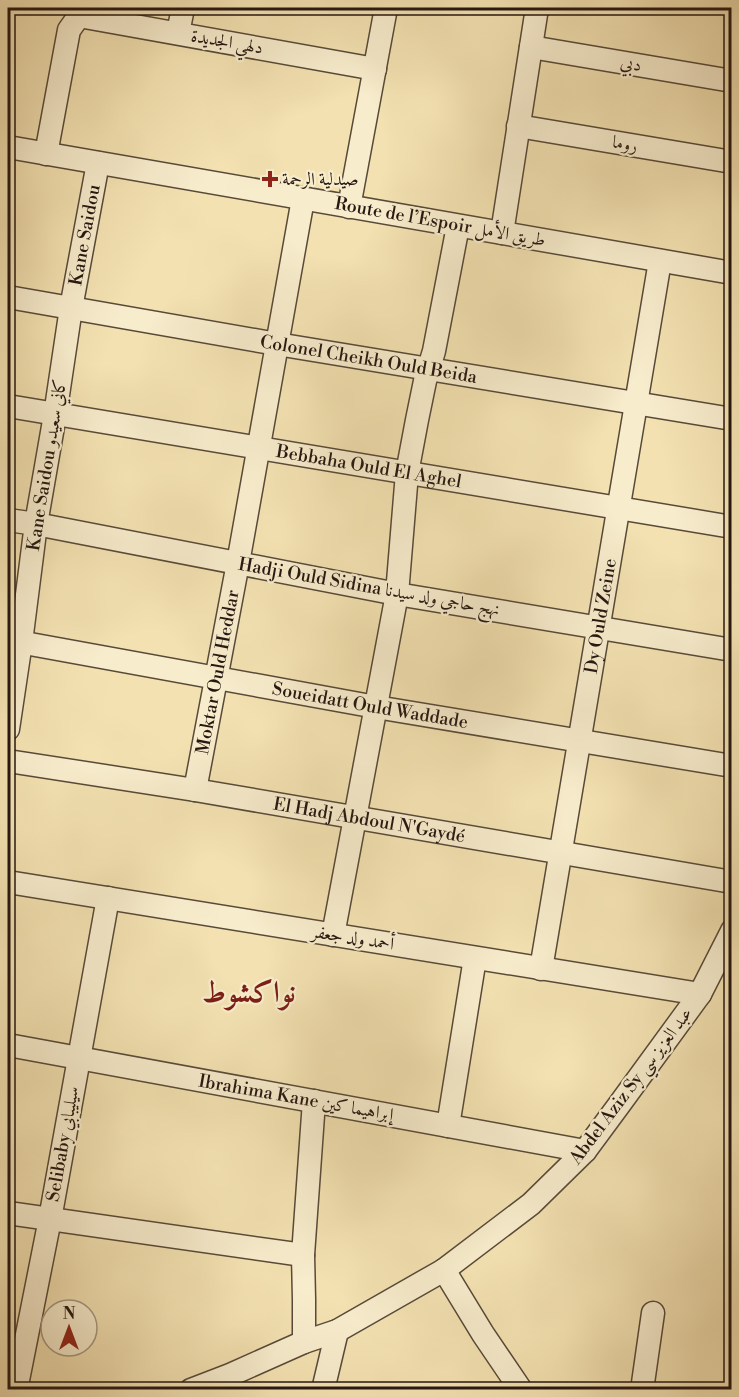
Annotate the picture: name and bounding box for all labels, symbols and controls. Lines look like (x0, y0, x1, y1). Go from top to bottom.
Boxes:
street label: دلهي الجديدة (188, 24, 265, 65)
street label: دبي (618, 51, 643, 80)
street label: روما (610, 130, 640, 158)
place label: صيدلية الرحمة (282, 168, 359, 191)
marker: صيدلية الرحمة (263, 172, 277, 186)
street label: Kane Saidou (64, 182, 105, 288)
street label: Route de l’Espoir طريق الأمل (333, 190, 548, 253)
street label: Colonel Cheikh Ould Beida (258, 330, 480, 388)
street label: Kane Saidou كاني سعيدو (22, 377, 75, 553)
street label: Bebbaha Ould El Aghel (274, 439, 464, 493)
street label: Hadji Ould Sidina نهج حاجي ولد سيدنا (236, 553, 501, 625)
street label: Dy Ould Zeine (579, 557, 621, 675)
street label: Moktar Ould Heddar (190, 588, 244, 756)
street label: Soueidatt Ould Waddade (270, 677, 470, 734)
street label: El Hadj Abdoul N'Gaydé (272, 792, 467, 848)
street label: أحمد ولد جعفر (308, 918, 397, 956)
district label: نواكشوط (202, 974, 296, 1012)
street label: Abdel Aziz Sy عبد العزيز سي (564, 1003, 702, 1173)
street label: Ibrahima Kane إبراهيما كين (197, 1070, 396, 1127)
street label: Selibaby سيليبابي (42, 1084, 87, 1204)
north arrow (39, 1298, 99, 1358)
text: N (63, 1304, 76, 1324)

